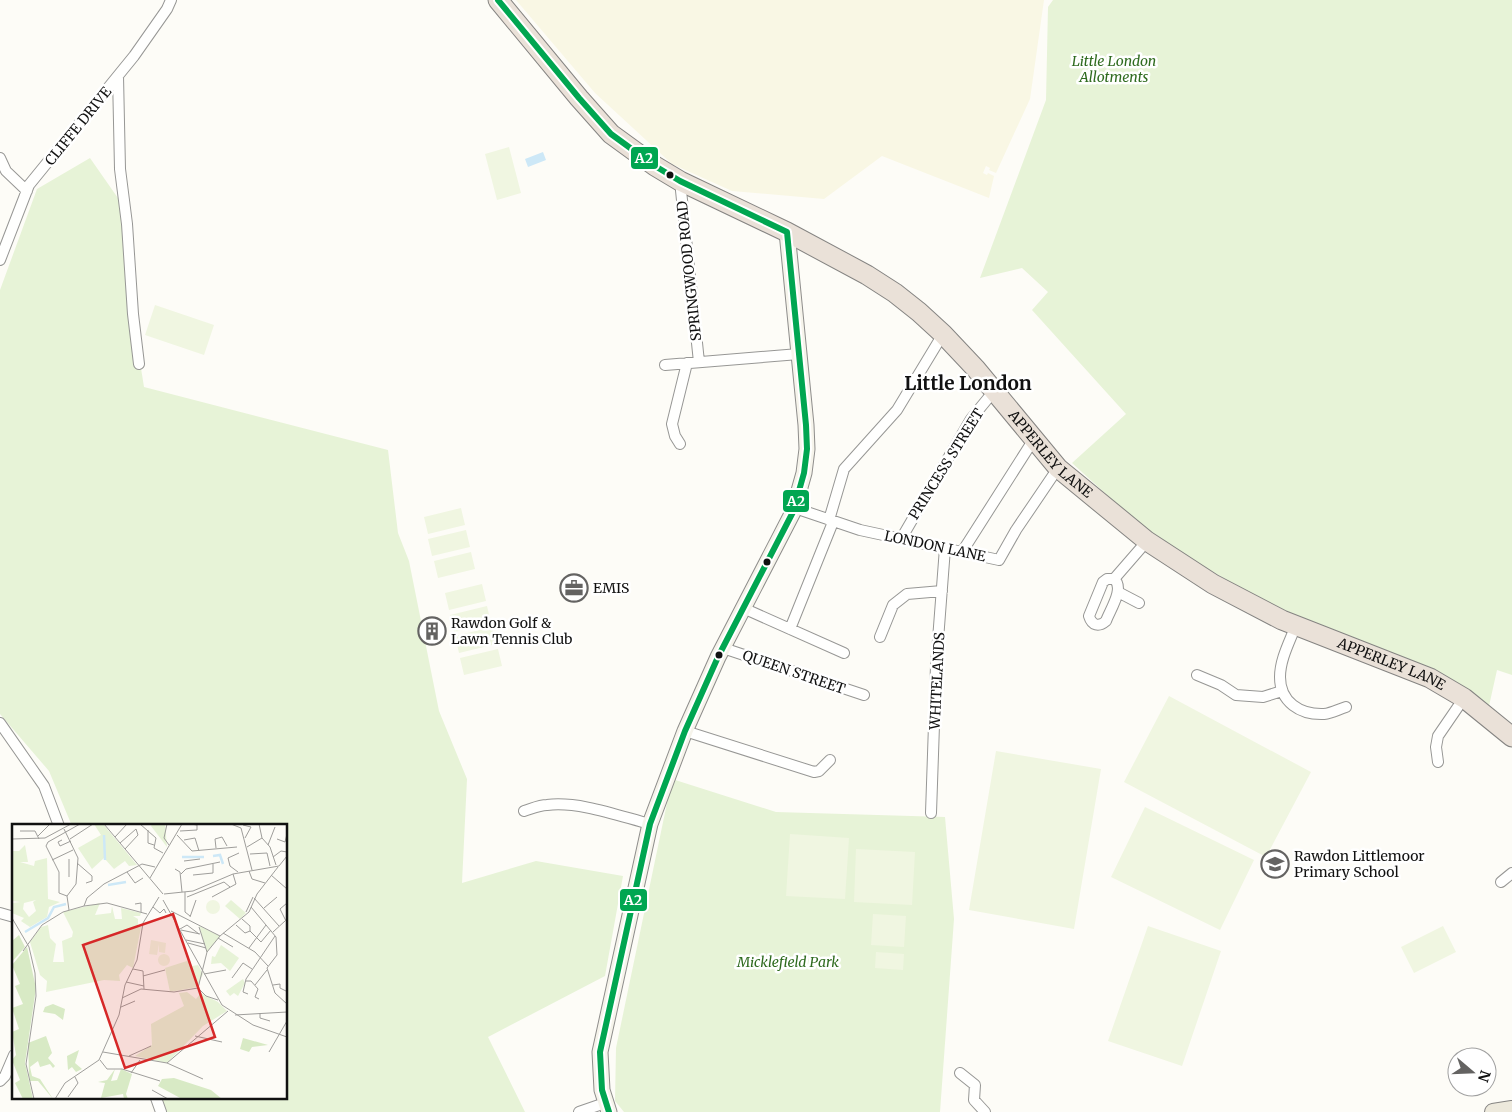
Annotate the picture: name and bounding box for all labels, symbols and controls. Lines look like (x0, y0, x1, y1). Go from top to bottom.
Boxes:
park label: Little London Allotments (1072, 52, 1156, 86)
street label: CLIFFE DRIVE (41, 83, 115, 169)
line badge: A2 (630, 146, 659, 170)
text: A2 (634, 149, 653, 167)
unlabelled marker (665, 170, 675, 180)
street label: SPRINGWOOD ROAD (673, 200, 705, 342)
district label: Little London (904, 371, 1032, 395)
street label: PRINCESS STREET (905, 405, 988, 523)
street label: APPERLEY LANE (1004, 406, 1096, 502)
line badge: A2 (782, 489, 810, 513)
text: A2 (786, 492, 805, 510)
street label: LONDON LANE (883, 526, 988, 566)
unlabelled marker (762, 557, 772, 567)
office icon: EMIS (559, 573, 589, 603)
place label: EMIS (593, 579, 629, 597)
place label: Rawdon Golf & Lawn Tennis Club (451, 614, 572, 648)
building icon: Rawdon Golf & Lawn Tennis Club (417, 616, 447, 646)
street label: WHITELANDS (925, 632, 949, 731)
street label: APPERLEY LANE (1334, 633, 1449, 694)
street label: QUEEN STREET (740, 646, 848, 698)
unlabelled marker (714, 650, 724, 660)
inset map (12, 824, 288, 1100)
place label: Rawdon Littlemoor Primary School (1294, 847, 1425, 881)
school or university icon: Rawdon Littlemoor Primary School (1260, 849, 1290, 879)
line badge: A2 (619, 888, 648, 912)
text: A2 (623, 891, 642, 909)
park label: Micklefield Park (736, 953, 839, 971)
north arrow (1447, 1047, 1497, 1097)
text: N (1474, 1068, 1495, 1084)

